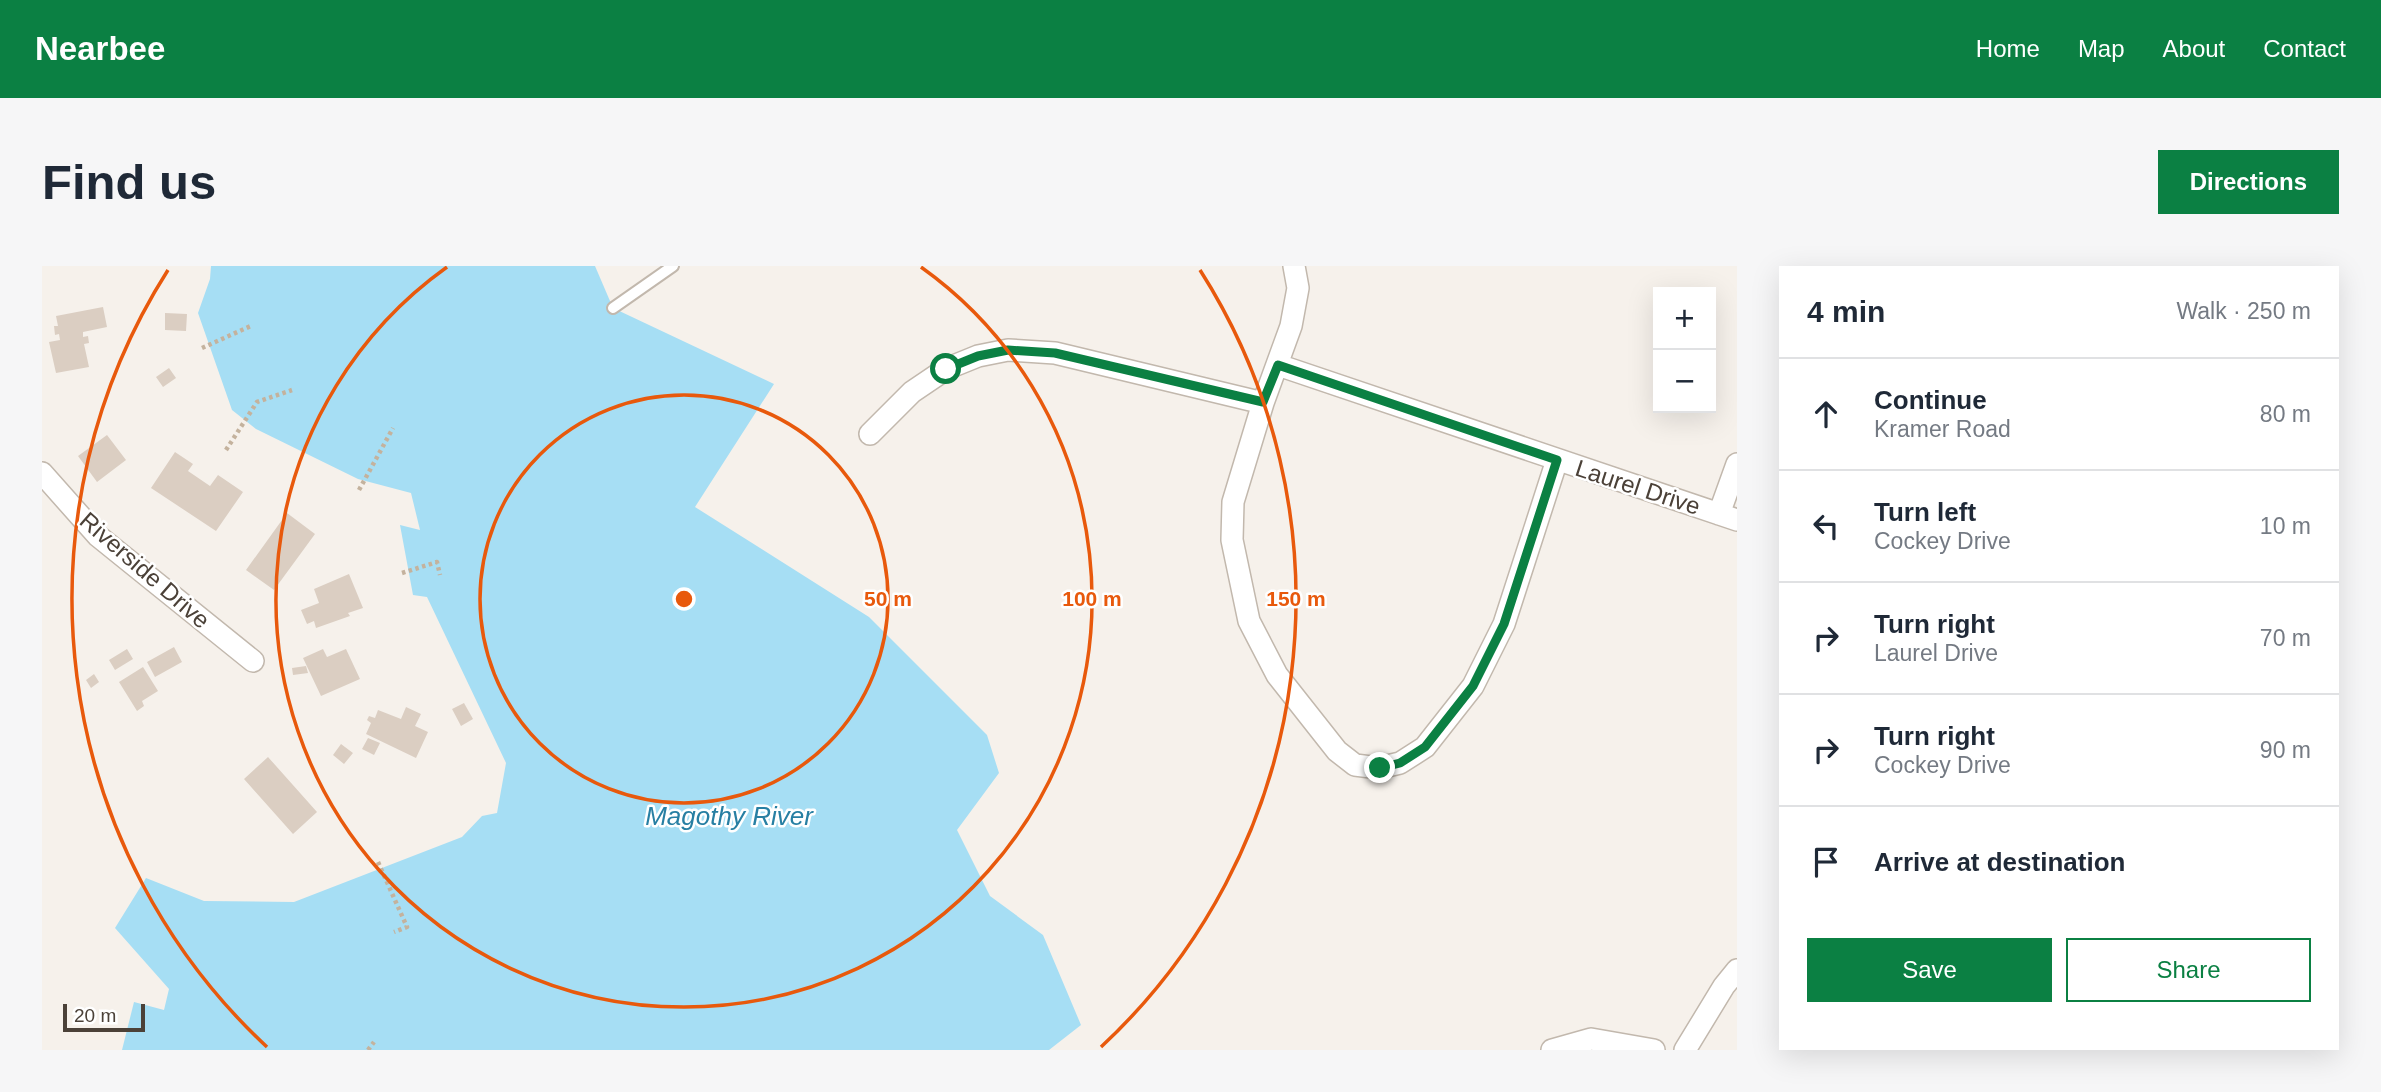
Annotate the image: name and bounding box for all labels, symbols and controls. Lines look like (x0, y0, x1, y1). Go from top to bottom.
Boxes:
text: Nearbee (35, 30, 165, 67)
text: Home (1976, 35, 2040, 62)
text: Map (2078, 35, 2125, 62)
text: About (2163, 35, 2225, 62)
text: Contact (2263, 35, 2346, 62)
button: Directions (2158, 150, 2339, 214)
text: Find us (42, 155, 216, 209)
map controls (1653, 287, 1716, 413)
button: + (1653, 287, 1716, 350)
text: 4 min (1807, 295, 1885, 328)
text: Walk · 250 m (2176, 298, 2311, 324)
button: − (1653, 350, 1716, 413)
route start (930, 353, 961, 384)
text: Continue (1874, 385, 1987, 415)
icon: ahead (1807, 395, 1845, 433)
text: 80 m (2260, 401, 2311, 427)
text: Kramer Road (1874, 416, 2011, 442)
street label: Laurel Drive (1572, 454, 1704, 520)
text: Turn left (1874, 497, 1976, 527)
street label: Riverside Drive (75, 506, 215, 634)
icon: left (1807, 507, 1845, 545)
text: 10 m (2260, 513, 2311, 539)
text: Cockey Drive (1874, 528, 2011, 554)
centre of rings (672, 587, 696, 611)
text: 50 m (864, 587, 912, 610)
text: 100 m (1062, 587, 1122, 610)
text: 150 m (1266, 587, 1326, 610)
text: Turn right (1874, 609, 1995, 639)
icon: right (1807, 619, 1845, 657)
text: 70 m (2260, 625, 2311, 651)
text: Laurel Drive (1874, 640, 1998, 666)
text: Turn right (1874, 721, 1995, 751)
icon: right (1807, 731, 1845, 769)
text: 90 m (2260, 737, 2311, 763)
route end (1364, 752, 1395, 783)
text: Cockey Drive (1874, 752, 2011, 778)
water label: Magothy River (645, 801, 814, 831)
icon: arrive (1807, 843, 1845, 881)
text: Arrive at destination (1874, 847, 2125, 877)
button: Save (1807, 938, 2052, 1002)
button: Share (2066, 938, 2311, 1002)
scale bar (63, 1001, 145, 1033)
text: 20 m (74, 1005, 116, 1026)

